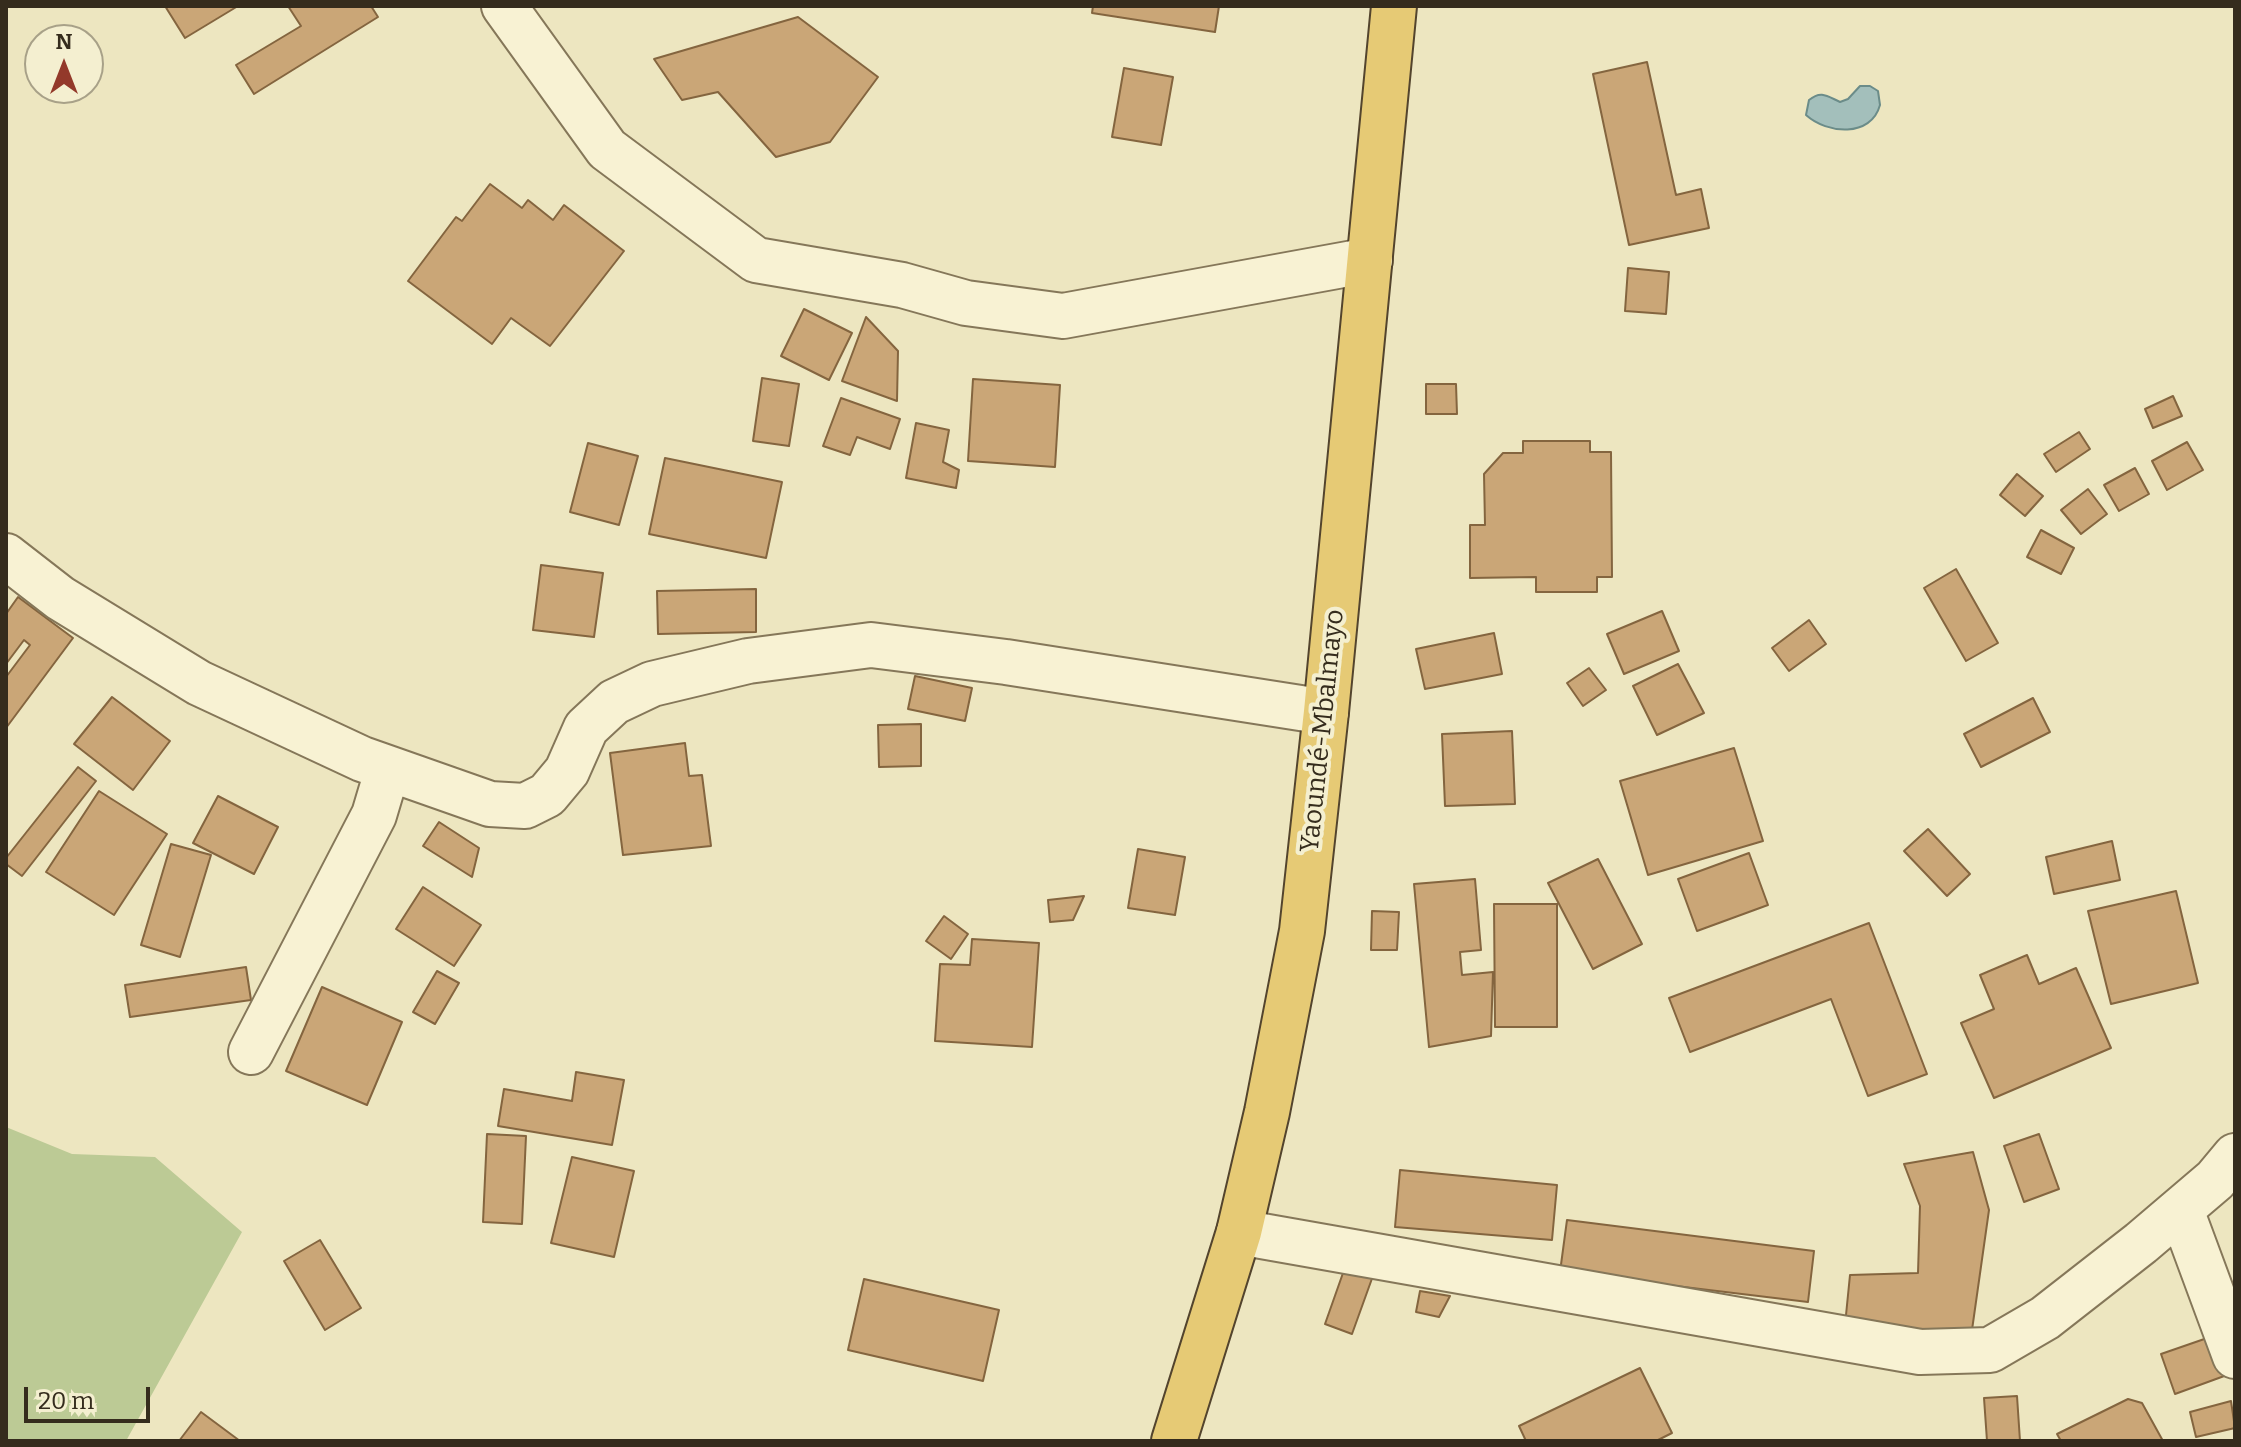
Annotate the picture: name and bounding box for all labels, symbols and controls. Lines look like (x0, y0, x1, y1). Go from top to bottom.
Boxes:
north arrow (24, 24, 104, 104)
text: N (56, 28, 72, 55)
street label: Yaoundé-Mbalmayo (1295, 608, 1351, 854)
scale bar (28, 1371, 154, 1421)
text: 20 m (38, 1387, 94, 1415)

